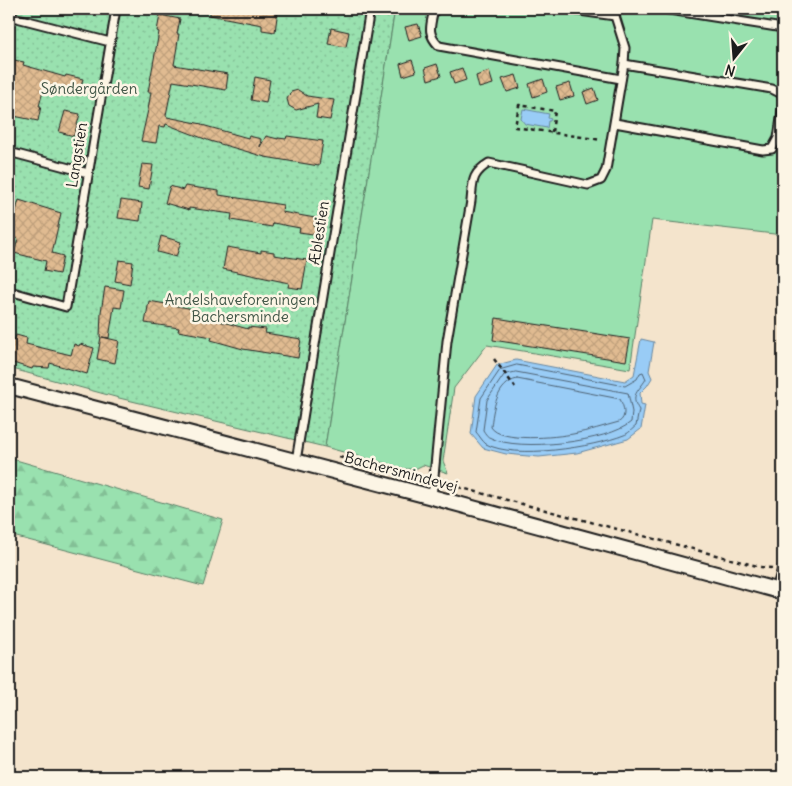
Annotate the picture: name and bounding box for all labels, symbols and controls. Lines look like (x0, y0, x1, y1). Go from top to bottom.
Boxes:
north arrow (710, 32, 760, 82)
text: N (723, 60, 737, 80)
park label: Søndergården (41, 79, 138, 98)
street label: Langstien (62, 121, 91, 189)
street label: Æblestien (304, 199, 333, 266)
park label: Andelshaveforeningen Bachersminde (165, 290, 316, 326)
street label: Bachersmindevej (342, 447, 460, 496)

